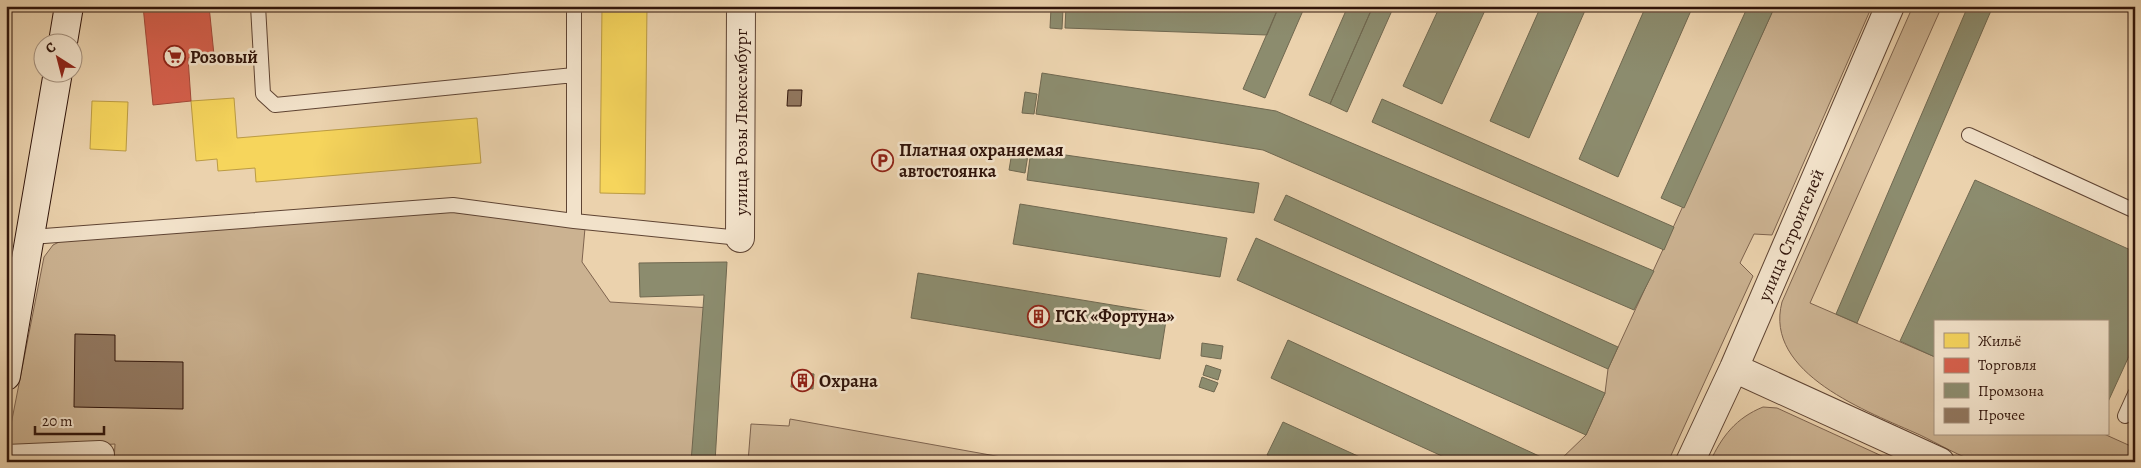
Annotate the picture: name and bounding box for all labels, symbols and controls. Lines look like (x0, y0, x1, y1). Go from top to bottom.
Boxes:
street label: улица Розы Люксембург (729, 28, 753, 216)
north arrow (32, 32, 82, 82)
text: С (42, 37, 60, 58)
supermarket icon: Розовый (162, 45, 186, 69)
place label: Розовый (190, 45, 258, 69)
place label: Платная охраняемая автостоянка (899, 138, 1064, 183)
parking icon: Платная охраняемая автостоянка (871, 148, 895, 172)
street label: улица Строителей (1752, 165, 1830, 306)
building icon: ГСК «Фортуна» (1027, 304, 1051, 328)
place label: ГСК «Фортуна» (1055, 304, 1175, 328)
legend (1934, 320, 2108, 436)
text: Жильё (1978, 331, 2021, 351)
text: Торговля (1978, 355, 2036, 375)
building icon: Охрана (791, 369, 815, 393)
place label: Охрана (819, 369, 878, 393)
text: Промзона (1978, 381, 2044, 401)
scale bar (35, 403, 104, 435)
text: Прочее (1978, 405, 2025, 425)
text: 20 m (42, 411, 73, 431)

